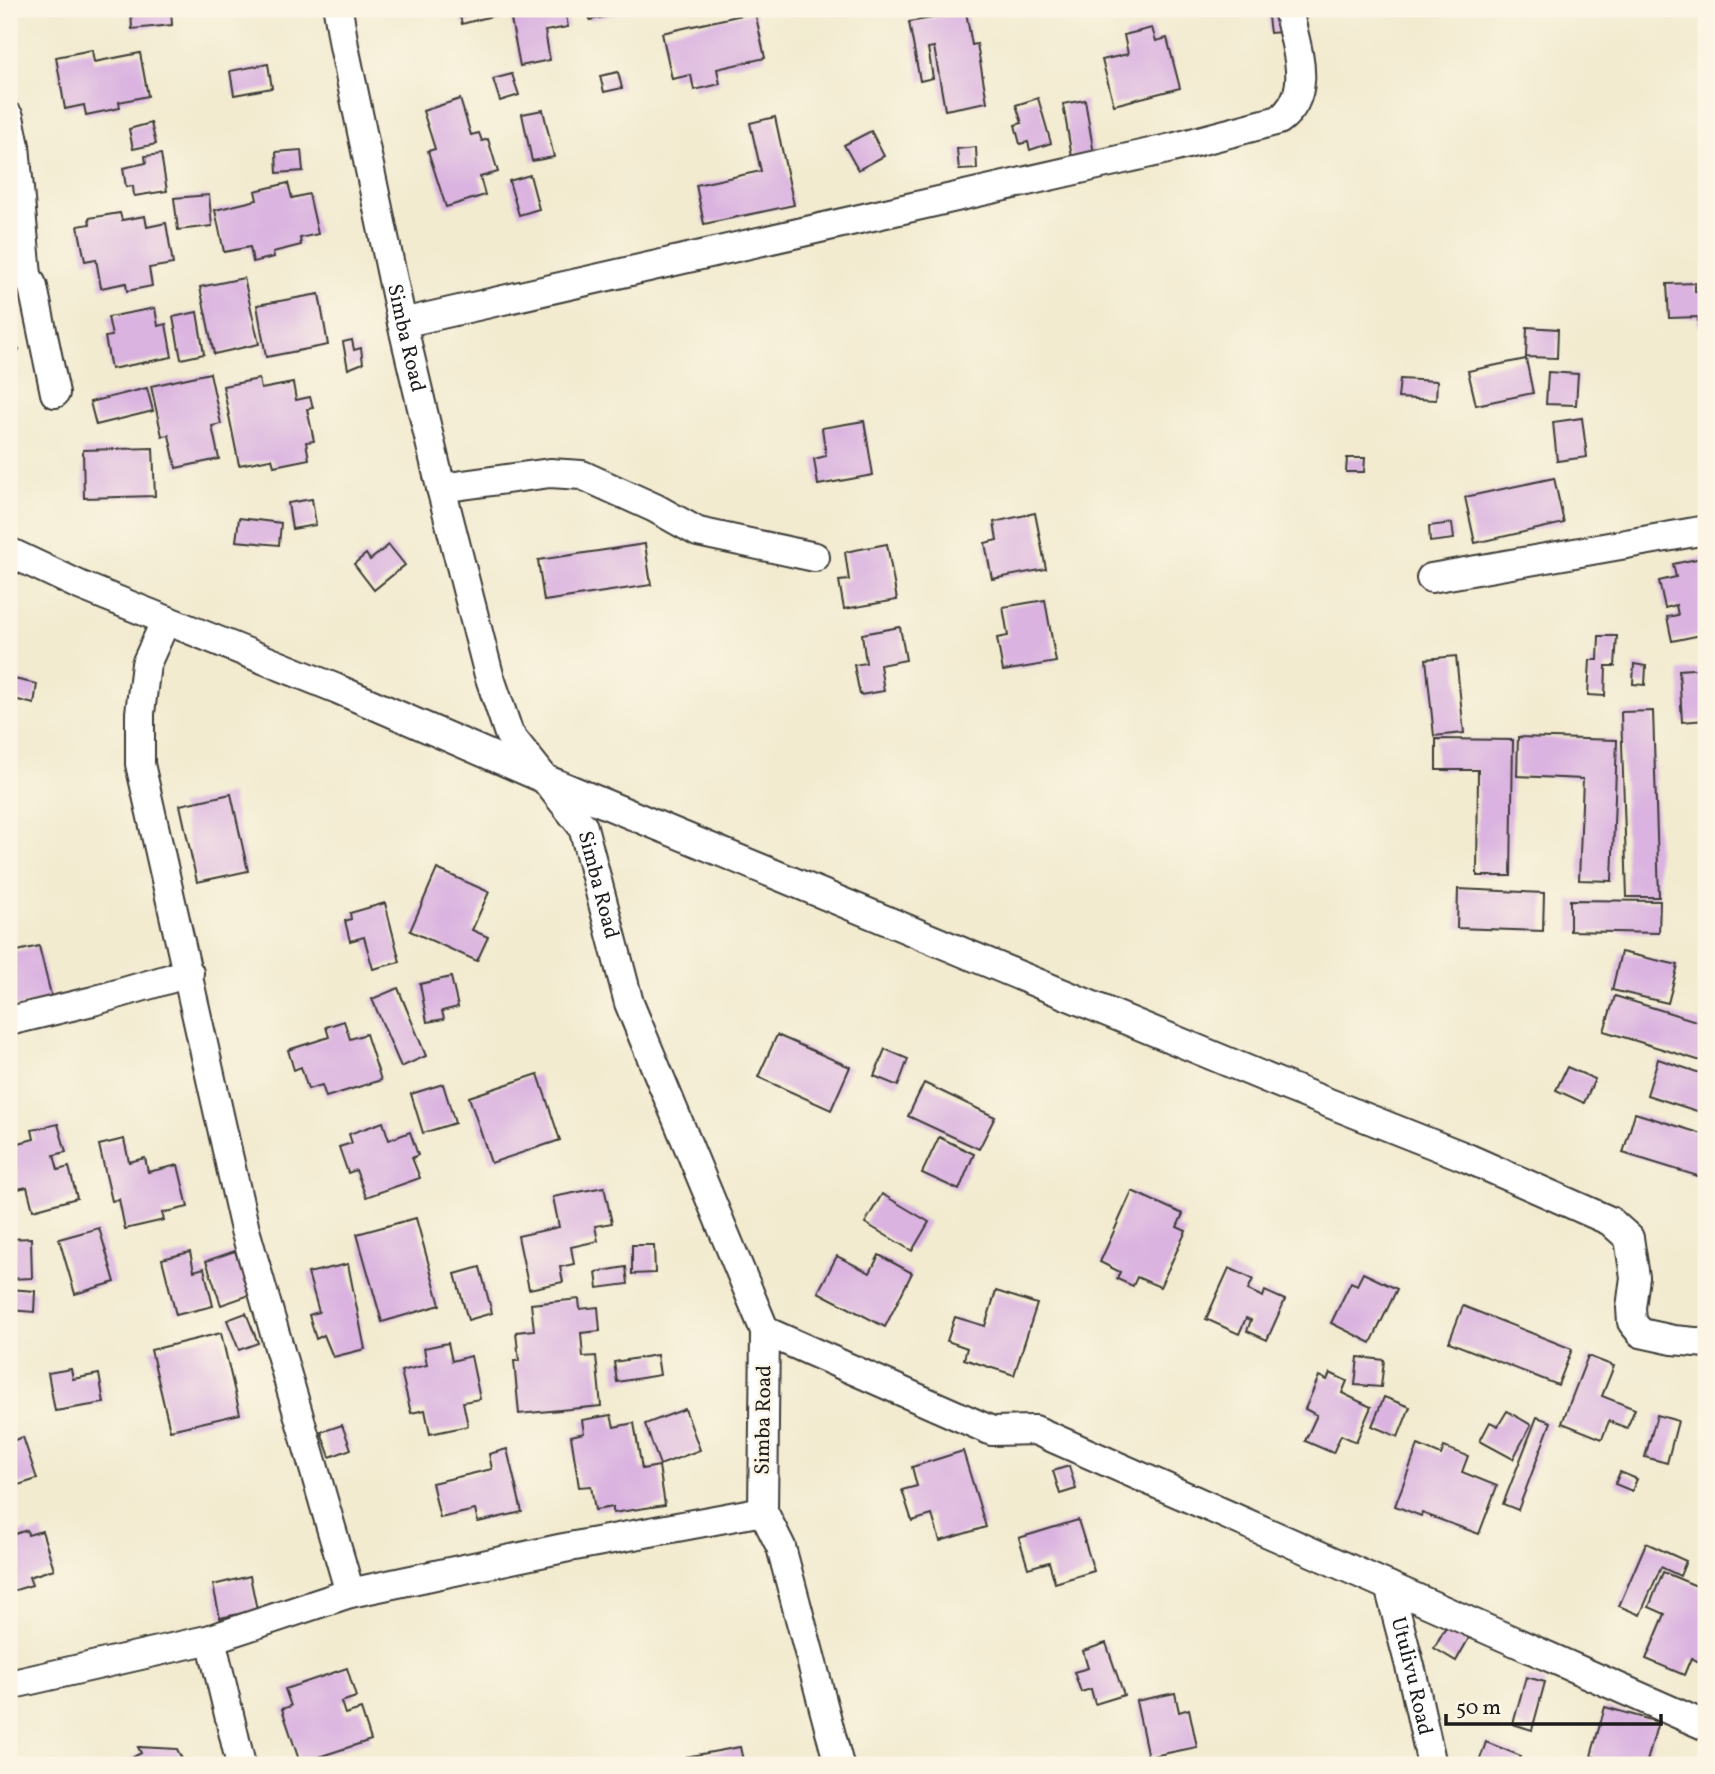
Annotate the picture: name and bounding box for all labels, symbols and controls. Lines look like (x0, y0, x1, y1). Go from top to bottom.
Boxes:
street label: Simba Road (380, 281, 432, 395)
street label: Simba Road (570, 828, 626, 942)
street label: Simba Road (749, 1365, 779, 1475)
street label: Utulivu Road (1383, 1614, 1440, 1738)
scale bar (1446, 1683, 1661, 1727)
text: 50 m (1456, 1694, 1501, 1723)

